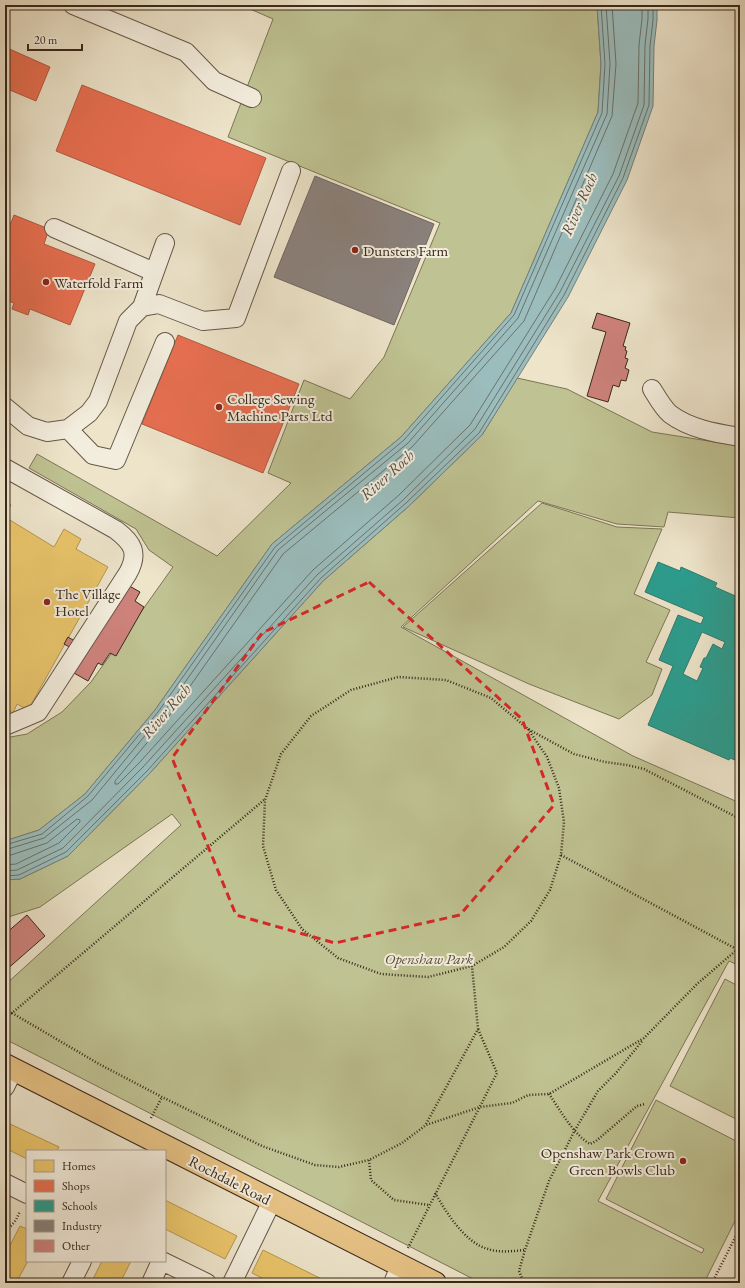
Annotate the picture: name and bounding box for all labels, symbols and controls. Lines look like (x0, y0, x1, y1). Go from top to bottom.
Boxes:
scale bar (28, 26, 82, 52)
text: 20 m (34, 32, 58, 48)
water label: River Roch (556, 169, 602, 239)
place label: Dunsters Farm (363, 241, 449, 260)
marker: Dunsters Farm (350, 245, 360, 255)
place label: Waterfold Farm (54, 273, 144, 292)
marker: Waterfold Farm (41, 277, 51, 287)
place label: College Sewing Machine Parts Ltd (227, 389, 333, 425)
marker: College Sewing Machine Parts Ltd (214, 402, 224, 412)
water label: River Roch (355, 445, 419, 505)
place label: The Village Hotel (55, 584, 121, 620)
marker: The Village Hotel (42, 597, 52, 607)
water label: River Roch (136, 679, 196, 743)
park label: Openshaw Park (385, 949, 473, 968)
place label: Openshaw Park Crown Green Bowls Club (541, 1143, 675, 1179)
legend (26, 1150, 166, 1262)
street label: Rochdale Road (186, 1151, 274, 1209)
marker: Openshaw Park Crown Green Bowls Club (678, 1156, 688, 1166)
text: Homes (62, 1158, 96, 1174)
text: Shops (62, 1178, 90, 1194)
text: Schools (62, 1198, 97, 1214)
text: Industry (62, 1218, 102, 1234)
text: Other (62, 1238, 90, 1254)

